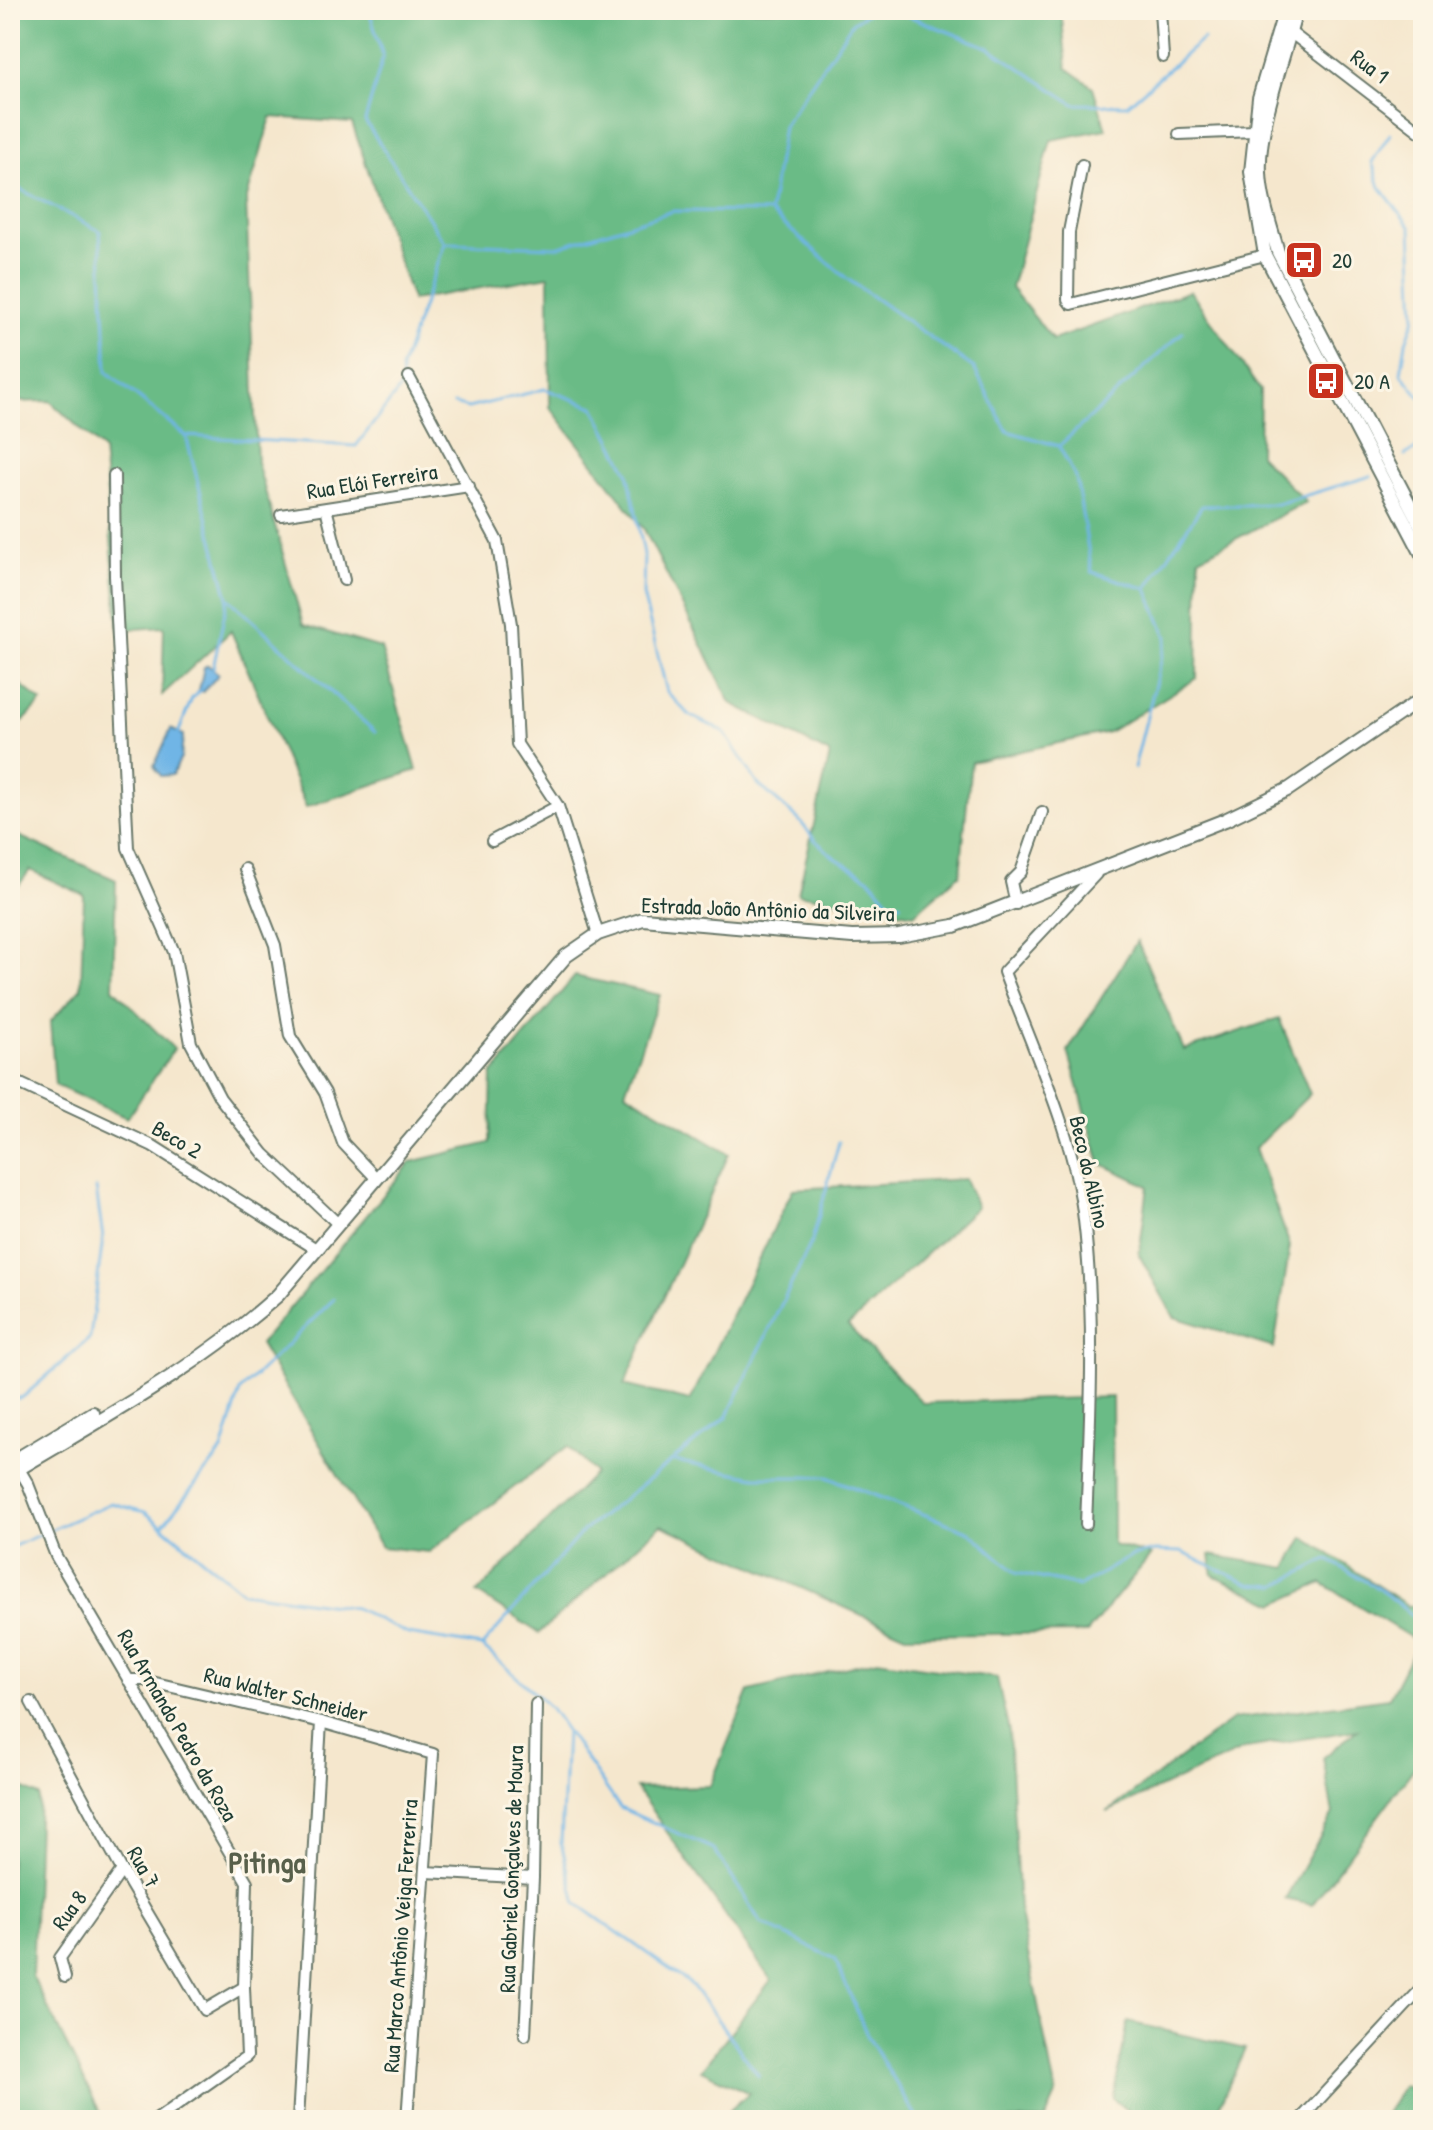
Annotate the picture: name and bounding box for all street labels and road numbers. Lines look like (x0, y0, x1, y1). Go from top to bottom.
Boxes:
street label: Rua 1 (1345, 42, 1395, 90)
street label: Rua Elói Ferreira (305, 456, 440, 506)
street label: Estrada João Antônio da Silveira (641, 890, 895, 928)
street label: Beco 2 (147, 1113, 208, 1166)
street label: Beco do Albino (1063, 1113, 1117, 1231)
street label: Rua Armando Pedro da Roza (111, 1623, 245, 1827)
street label: Rua Walter Schneider (201, 1659, 371, 1729)
street label: Rua Gabriel Gonçalves de Moura (492, 1744, 530, 1993)
street label: Rua Marco Antônio Veiga Ferrerira (375, 1798, 425, 2074)
street label: Rua 7 (120, 1841, 168, 1893)
street label: Rua 8 (45, 1884, 93, 1936)

